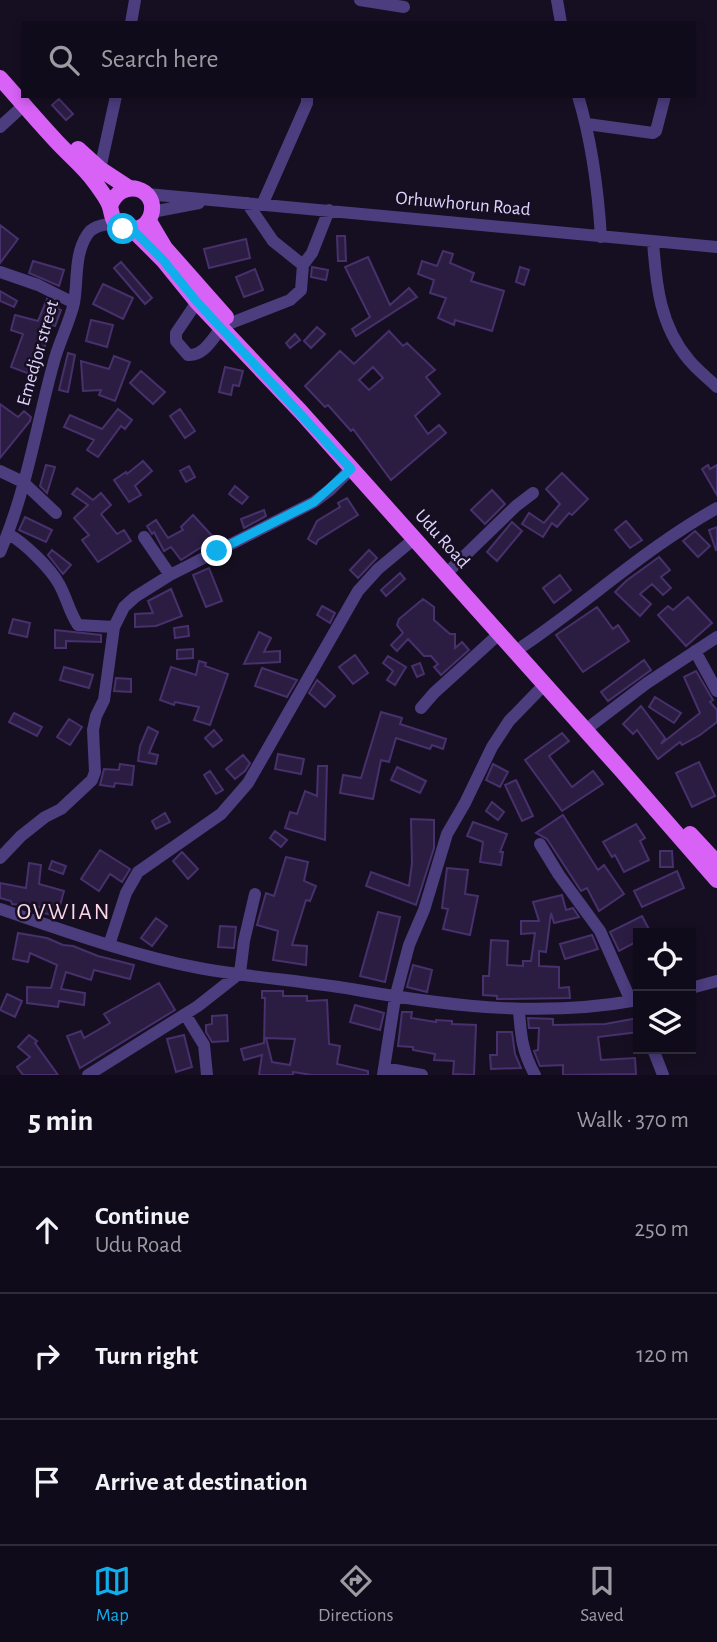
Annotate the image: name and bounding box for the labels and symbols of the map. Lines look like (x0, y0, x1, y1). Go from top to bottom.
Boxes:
street label: Orhuwhorun Road (395, 189, 532, 219)
route start (107, 213, 138, 244)
street label: Emedjor street (14, 298, 62, 408)
street label: Udu Road (411, 506, 473, 572)
route end (201, 535, 232, 566)
district label: OVWIAN (17, 901, 111, 924)

